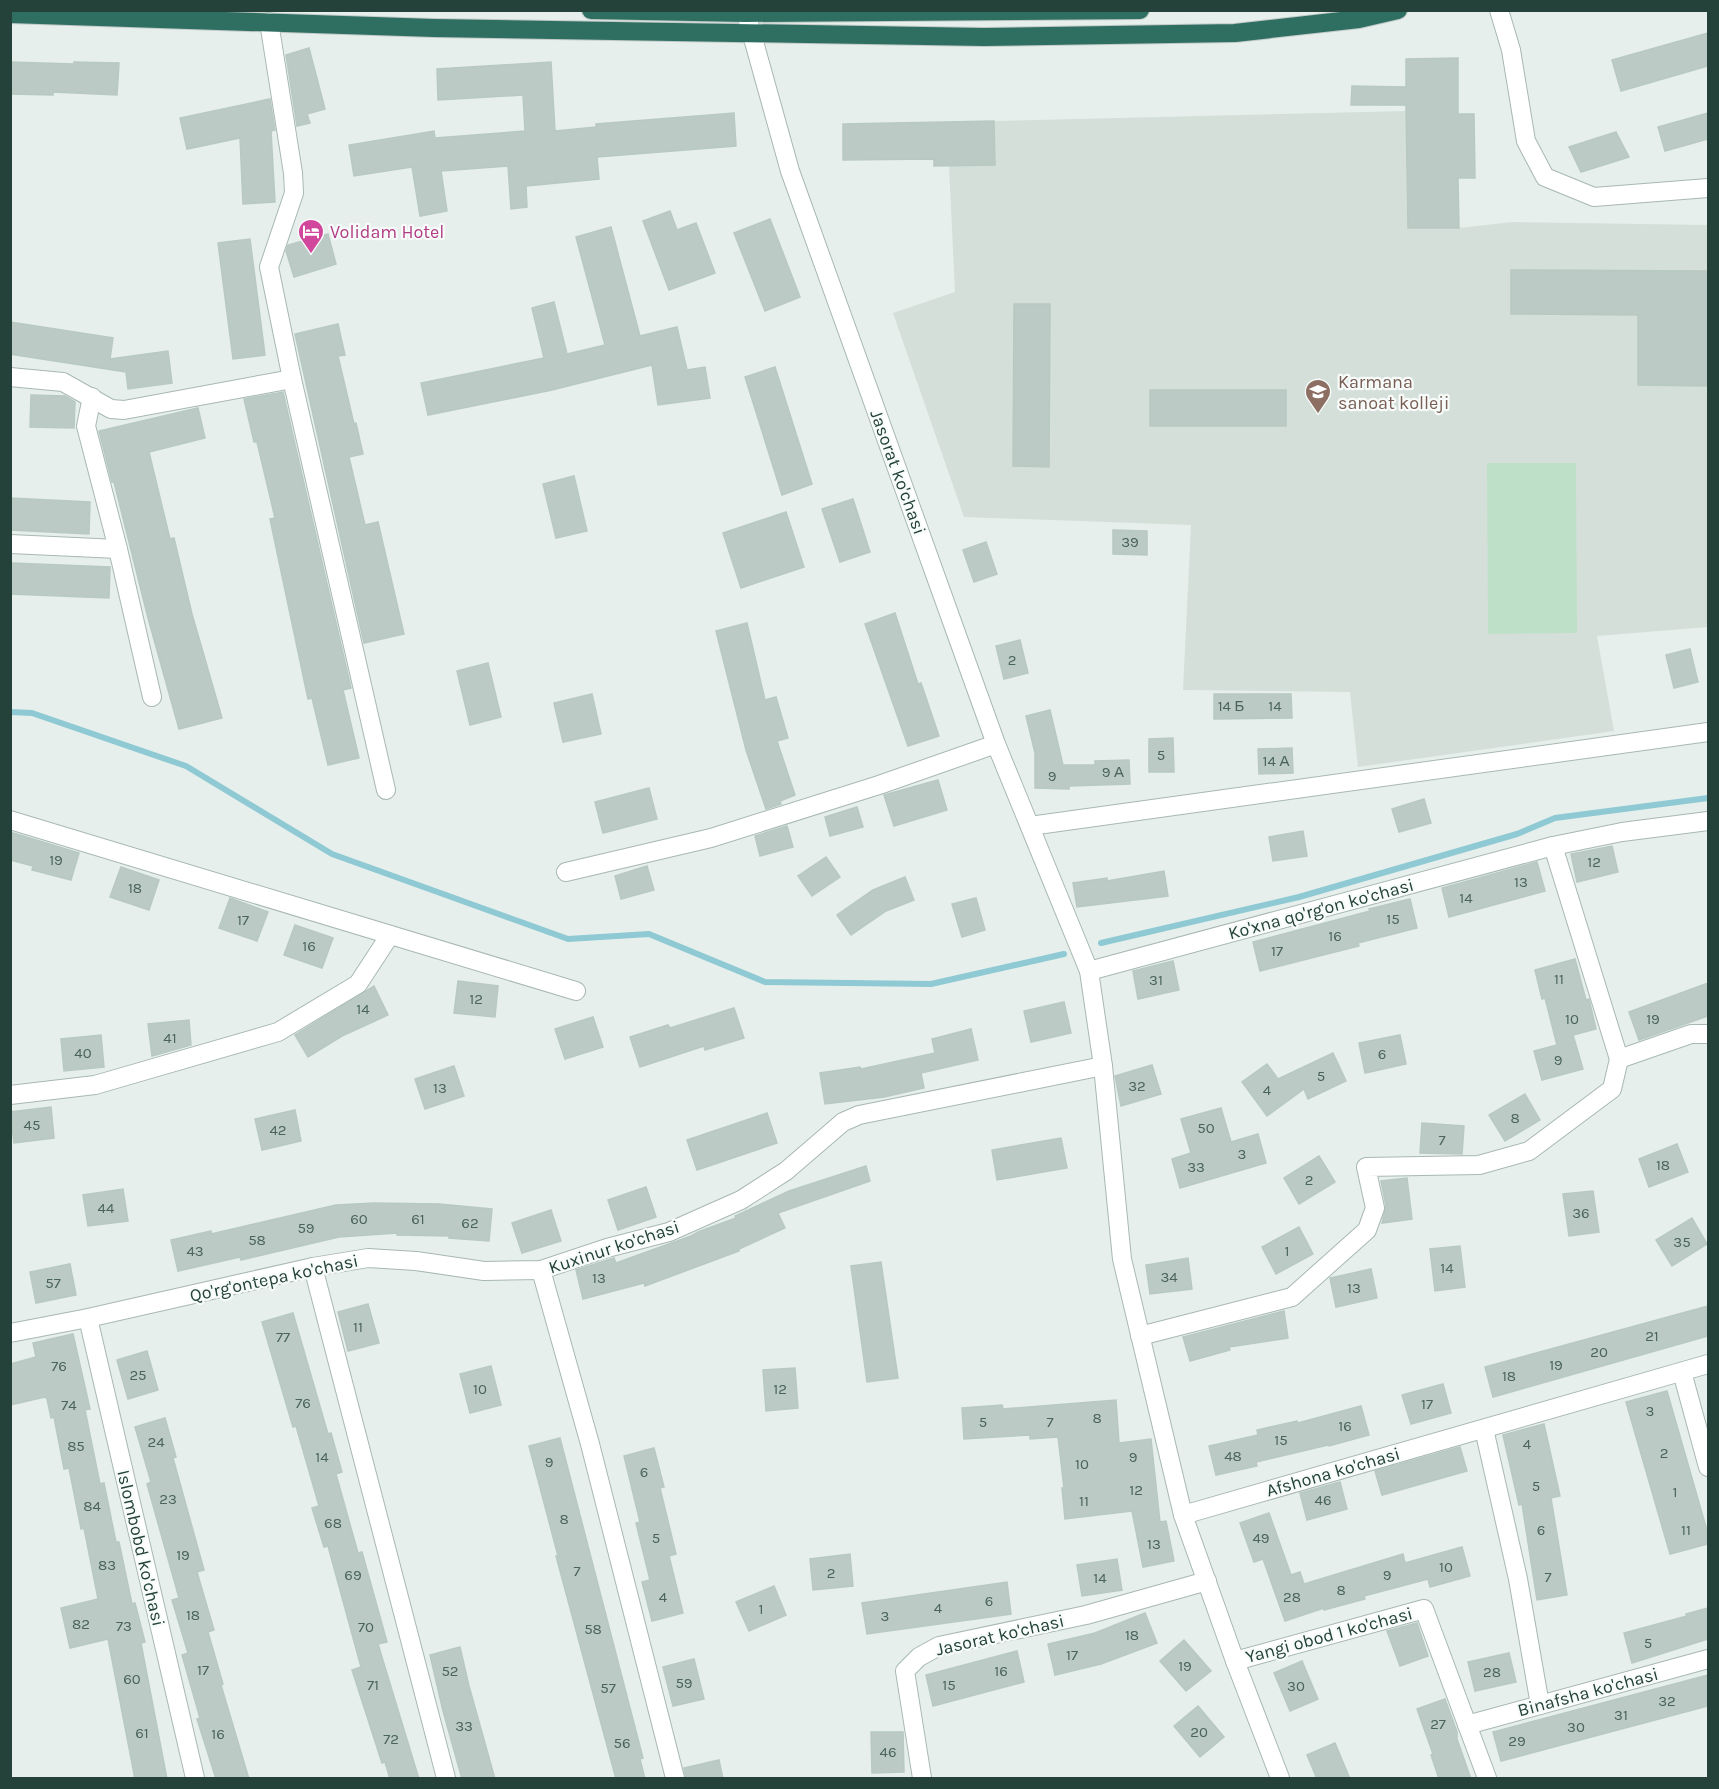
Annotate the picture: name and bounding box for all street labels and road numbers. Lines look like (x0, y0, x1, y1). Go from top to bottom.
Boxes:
street label: Jasorat ko'chasi (865, 407, 931, 537)
street label: Ko'xna qo'rg'on ko'chasi (1226, 874, 1416, 944)
street label: Kuxinur ko'chasi (546, 1215, 682, 1279)
street label: Qo'rg'ontepa ko'chasi (188, 1249, 360, 1307)
street label: Afshona ko'chasi (1263, 1442, 1403, 1502)
street label: Islombobd ko'chasi (112, 1468, 170, 1628)
street label: Yangi obod 1 ko'chasi (1243, 1602, 1415, 1668)
street label: Jasorat ko'chasi (934, 1610, 1066, 1660)
street label: Binafsha ko'chasi (1515, 1663, 1661, 1721)

